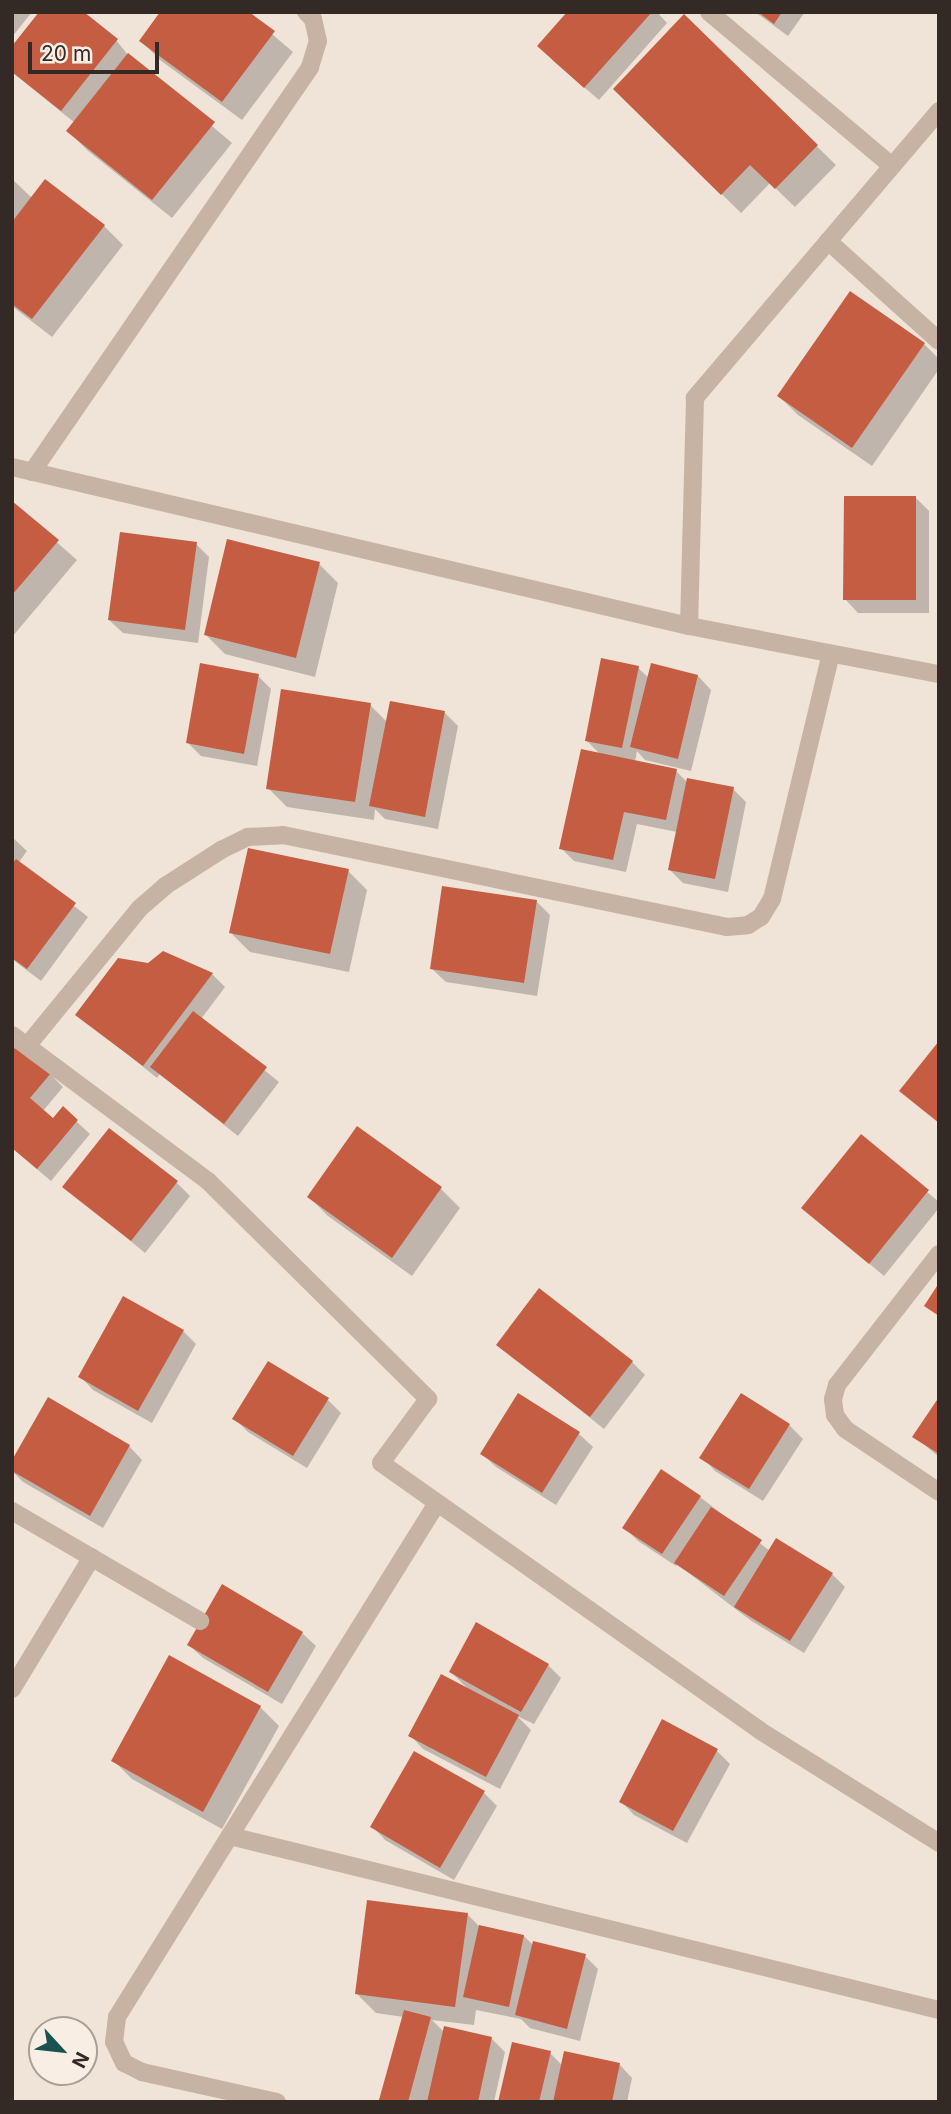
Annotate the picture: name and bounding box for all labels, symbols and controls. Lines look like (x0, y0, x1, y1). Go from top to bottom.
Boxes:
scale bar (32, 28, 163, 72)
text: 20 m (41, 41, 91, 66)
north arrow (28, 2016, 98, 2086)
text: N (67, 2048, 94, 2072)

